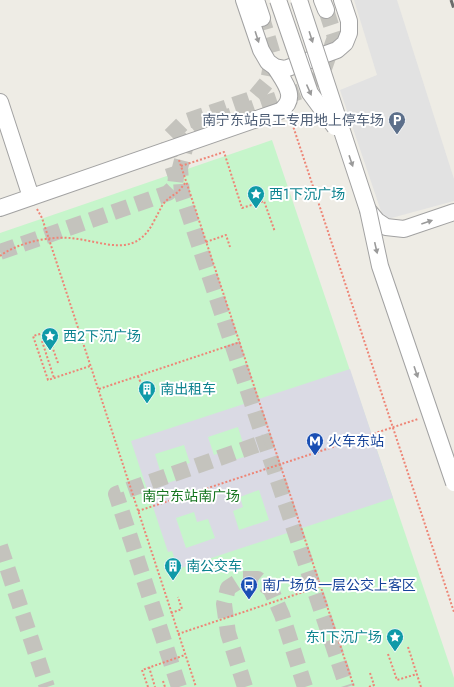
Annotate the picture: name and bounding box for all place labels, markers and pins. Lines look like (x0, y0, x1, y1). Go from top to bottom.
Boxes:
place label: 南宁东站员工专用地上停车场 (202, 110, 384, 130)
parking icon: 南宁东站员工专用地上停车场 (387, 110, 407, 135)
place icon: 西1下沉广场 (246, 184, 266, 209)
place label: 西1下沉广场 (269, 184, 345, 204)
place icon: 西2下沉广场 (40, 326, 60, 351)
place label: 西2下沉广场 (63, 326, 141, 346)
building icon: 南出租车 (137, 379, 157, 404)
place label: 南出租车 (160, 379, 216, 399)
metro station icon: 火车东站 (305, 431, 325, 456)
place label: 火车东站 (328, 431, 384, 451)
building icon: 南公交车 (163, 556, 183, 581)
place label: 南公交车 (186, 556, 242, 576)
bus stop icon: 南广场负一层公交上客区 (239, 575, 259, 600)
place label: 南广场负一层公交上客区 (262, 575, 416, 595)
place label: 东1下沉广场 (306, 627, 382, 647)
place icon: 东1下沉广场 (385, 627, 405, 652)

